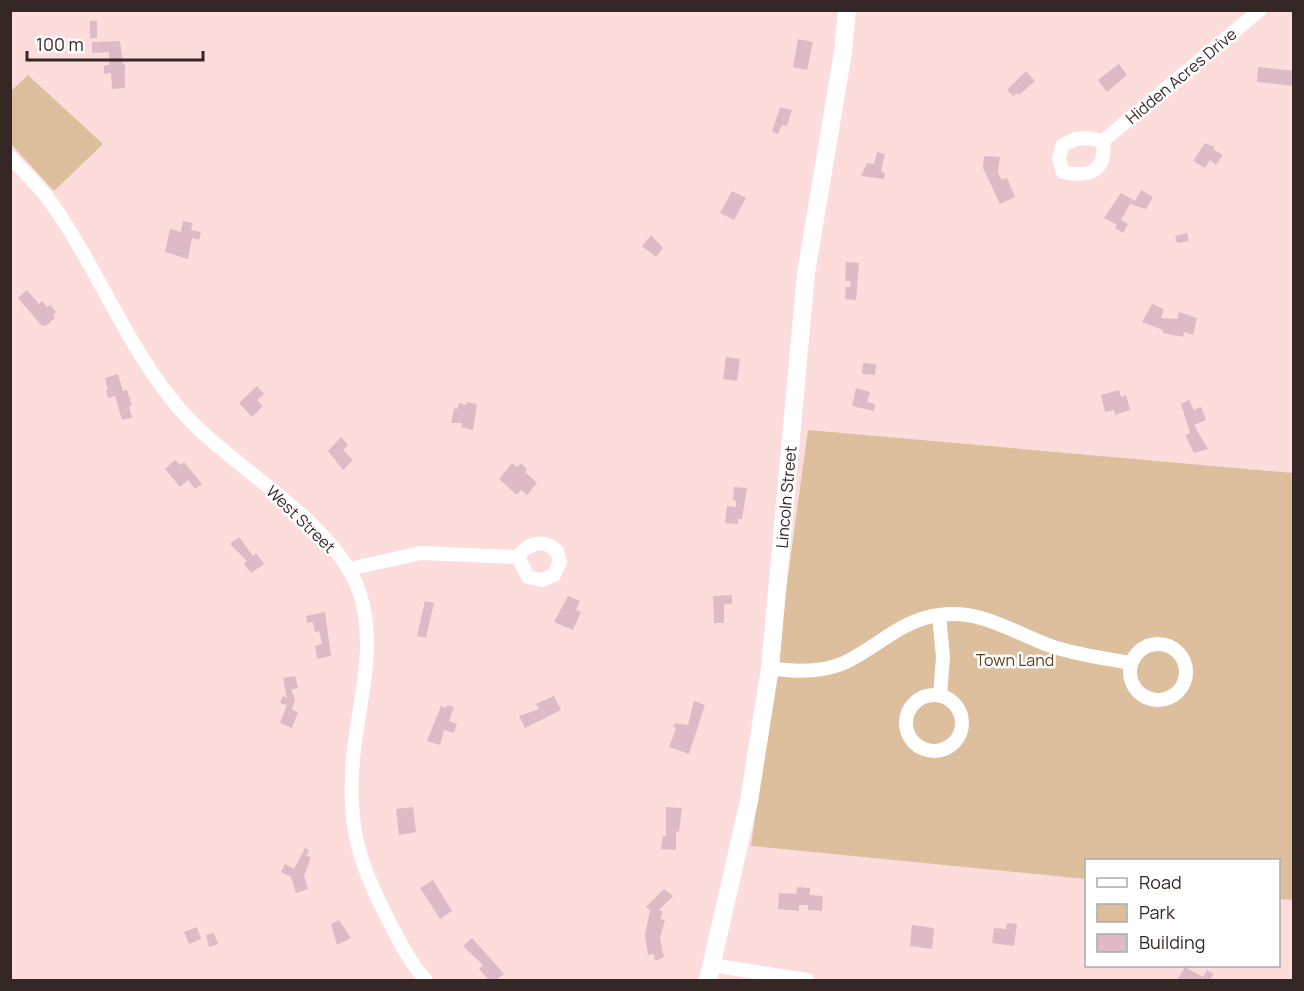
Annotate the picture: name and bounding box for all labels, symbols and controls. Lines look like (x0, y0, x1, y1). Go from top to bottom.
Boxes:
street label: Hidden Acres Drive (1121, 23, 1241, 129)
scale bar (27, 24, 202, 62)
text: 100 m (36, 32, 84, 56)
street label: Lincoln Street (771, 445, 801, 549)
street label: West Street (262, 480, 340, 558)
park label: Town Land (976, 649, 1054, 671)
legend (1085, 859, 1280, 967)
text: Road (1139, 870, 1182, 894)
text: Park (1139, 900, 1176, 924)
text: Building (1139, 930, 1205, 954)

